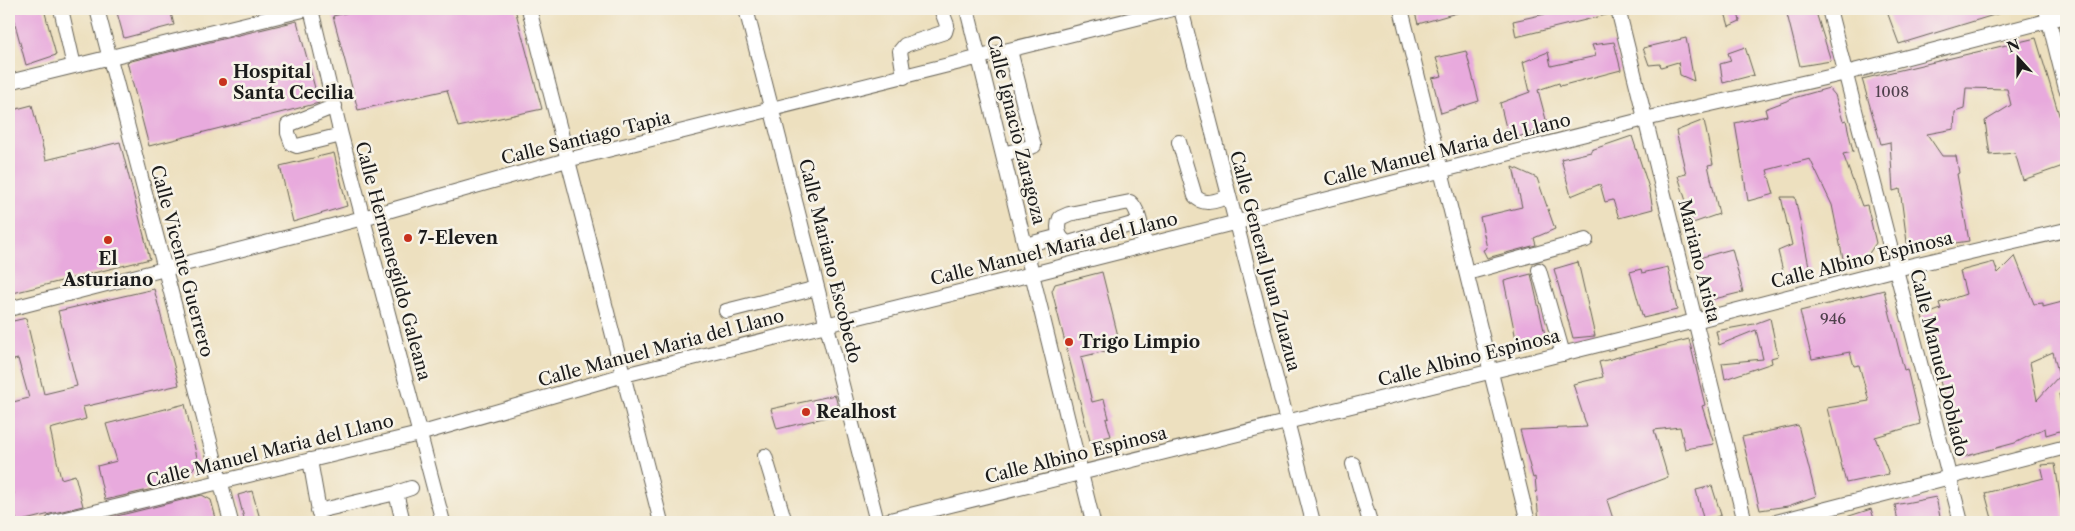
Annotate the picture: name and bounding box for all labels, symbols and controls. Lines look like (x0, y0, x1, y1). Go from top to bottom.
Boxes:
north arrow (1992, 32, 2042, 82)
street label: Calle Ignacio Zaragoza (982, 33, 1050, 227)
text: N (2004, 35, 2022, 56)
place label: Hospital Santa Cecilia (233, 61, 354, 104)
marker: Hospital Santa Cecilia (217, 76, 229, 88)
house number: 1008 (1875, 82, 1909, 101)
street label: Calle Santiago Tapia (499, 106, 673, 170)
street label: Calle Manuel Maria del Llano (1321, 109, 1573, 191)
street label: Calle Hermenegildo Galeana (350, 139, 436, 383)
street label: Calle General Juan Zuazua (1225, 148, 1305, 374)
street label: Calle Mariano Escobedo (794, 157, 866, 365)
street label: Calle Vicente Guerrero (146, 163, 218, 359)
street label: Mariano Arista (1673, 197, 1725, 325)
street label: Calle Manuel Maria del Llano (928, 208, 1180, 290)
place label: 7-Eleven (418, 227, 499, 249)
street label: Calle Albino Espinosa (1769, 227, 1956, 293)
marker: 7-Eleven (402, 232, 414, 244)
marker: El Asturiano (102, 234, 114, 246)
place label: El Asturiano (62, 248, 153, 291)
street label: Calle Manuel Doblado (1905, 267, 1973, 459)
street label: Calle Manuel Maria del Llano (536, 305, 786, 391)
house number: 946 (1820, 309, 1846, 328)
street label: Calle Albino Espinosa (1376, 325, 1563, 391)
place label: Trigo Limpio (1079, 331, 1200, 353)
marker: Trigo Limpio (1063, 336, 1075, 348)
place label: Realhost (816, 401, 897, 423)
marker: Realhost (800, 406, 812, 418)
street label: Calle Manuel Maria del Llano (144, 410, 396, 492)
street label: Calle Albino Espinosa (983, 422, 1170, 488)

